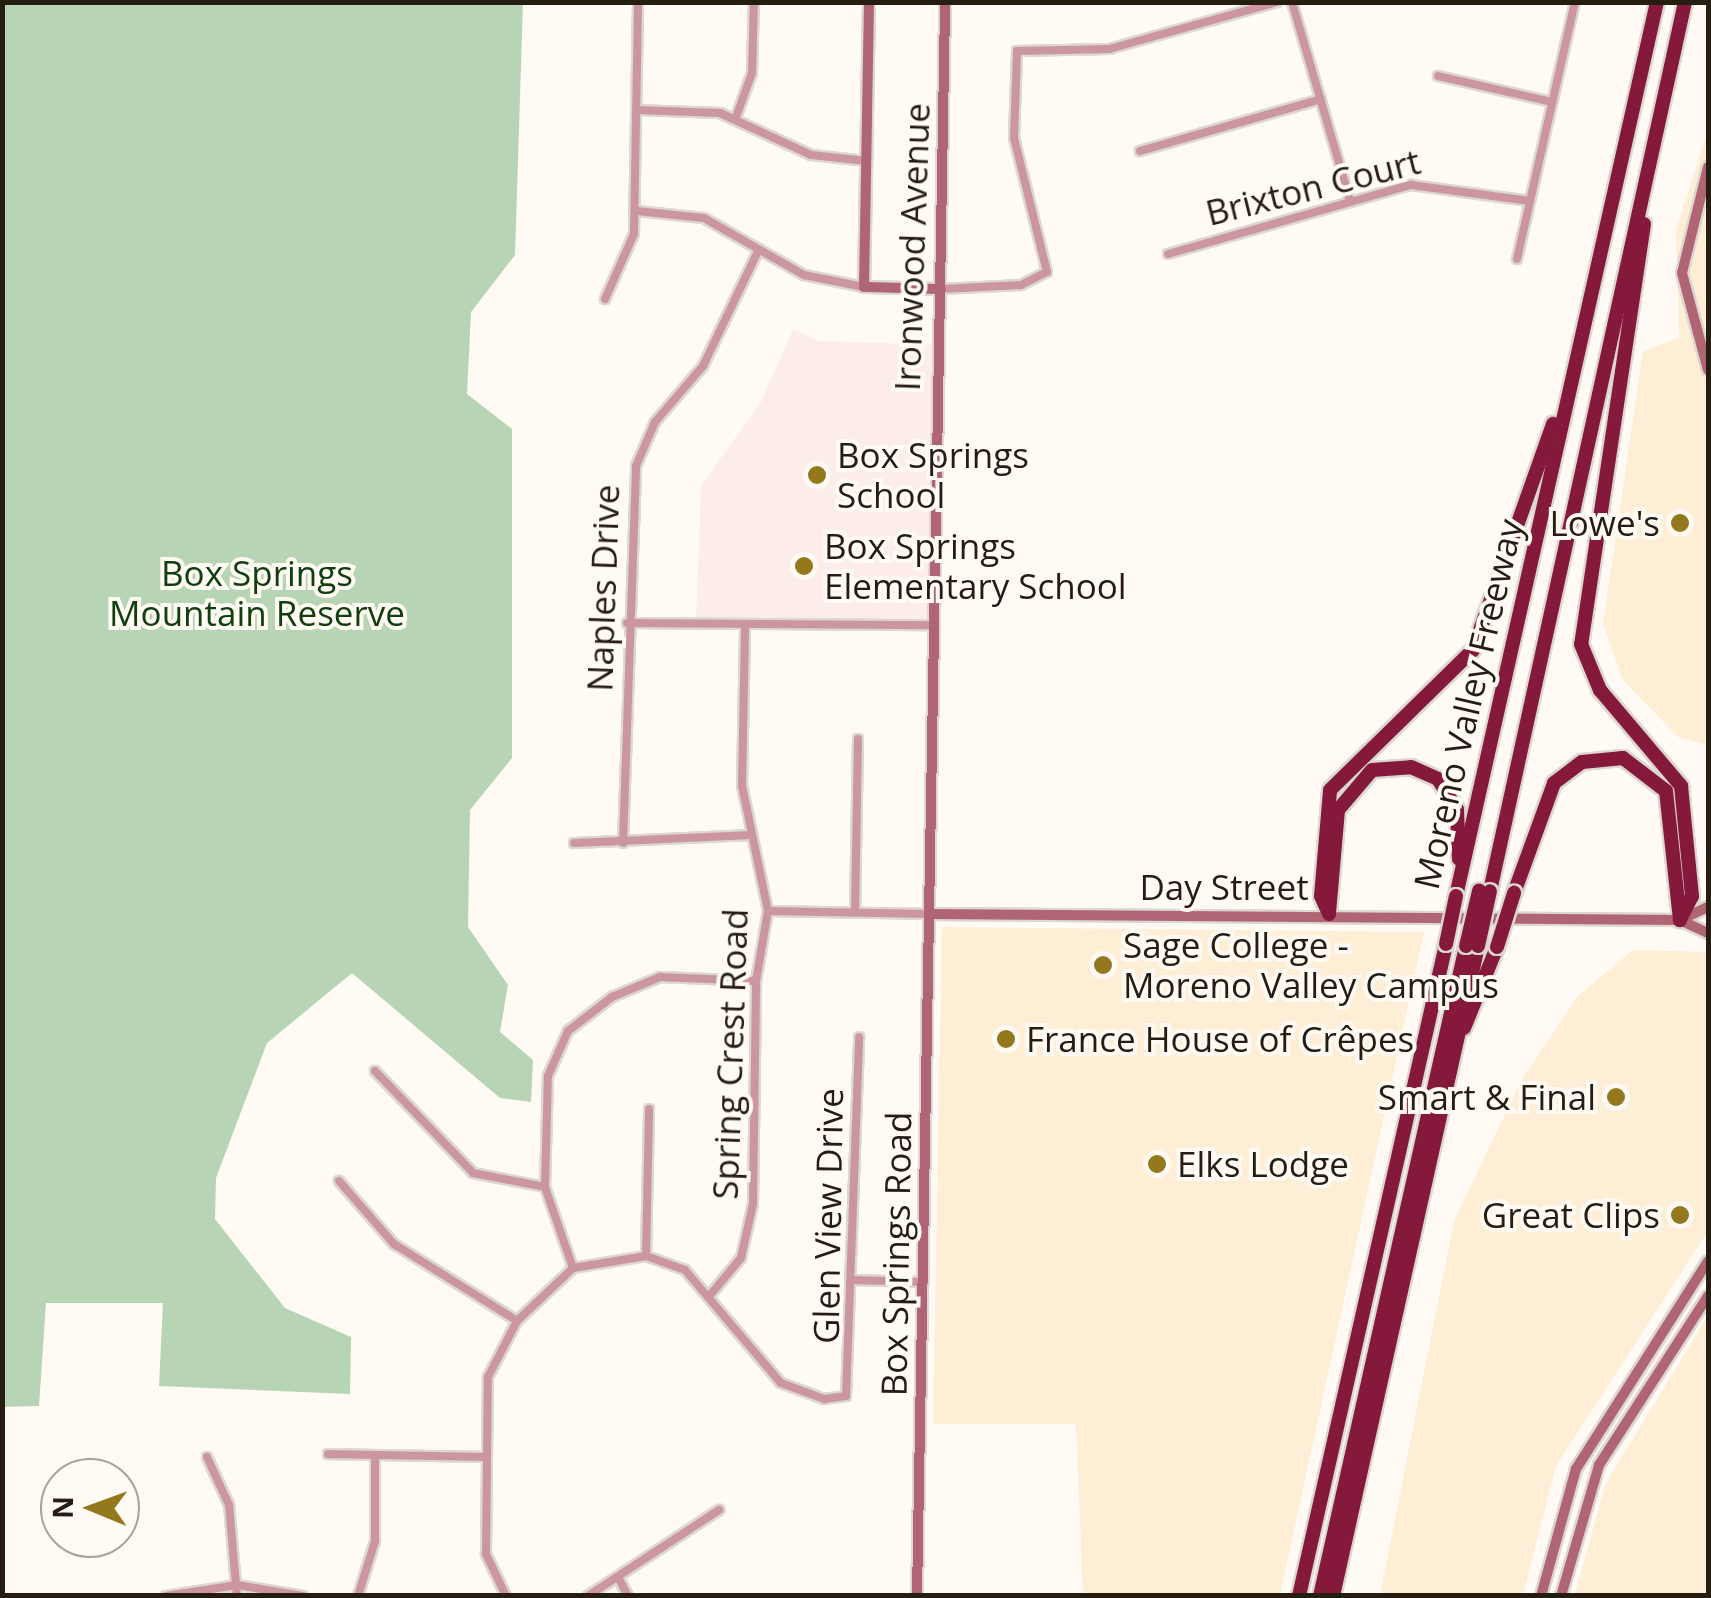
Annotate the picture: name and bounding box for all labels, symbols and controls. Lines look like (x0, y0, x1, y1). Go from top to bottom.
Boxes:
street label: Ironwood Avenue (886, 102, 938, 392)
street label: Brixton Court (1201, 140, 1425, 234)
place label: Box Springs School (837, 434, 1029, 516)
marker: Box Springs School (806, 464, 828, 486)
street label: Naples Drive (578, 484, 628, 692)
place label: Lowe's (1550, 502, 1660, 544)
marker: Lowe's (1669, 512, 1691, 534)
street label: Moreno Valley Freeway (1405, 515, 1531, 893)
place label: Box Springs Elementary School (824, 525, 1127, 607)
park label: Box Springs Mountain Reserve (109, 552, 405, 634)
marker: Box Springs Elementary School (793, 555, 815, 577)
street label: Day Street (1139, 866, 1309, 908)
street label: Spring Crest Road (704, 908, 756, 1200)
place label: Sage College - Moreno Valley Campus (1123, 924, 1499, 1006)
marker: Sage College - Moreno Valley Campus (1092, 954, 1114, 976)
place label: France House of Crêpes (1026, 1018, 1414, 1060)
marker: France House of Crêpes (995, 1028, 1017, 1050)
place label: Smart & Final (1378, 1076, 1596, 1118)
marker: Smart & Final (1605, 1086, 1627, 1108)
street label: Glen View Drive (805, 1088, 851, 1344)
street label: Box Springs Road (873, 1111, 919, 1397)
place label: Elks Lodge (1177, 1143, 1349, 1185)
marker: Elks Lodge (1146, 1153, 1168, 1175)
place label: Great Clips (1482, 1194, 1660, 1236)
marker: Great Clips (1669, 1204, 1691, 1226)
north arrow (40, 1458, 140, 1558)
text: N (43, 1496, 81, 1519)

